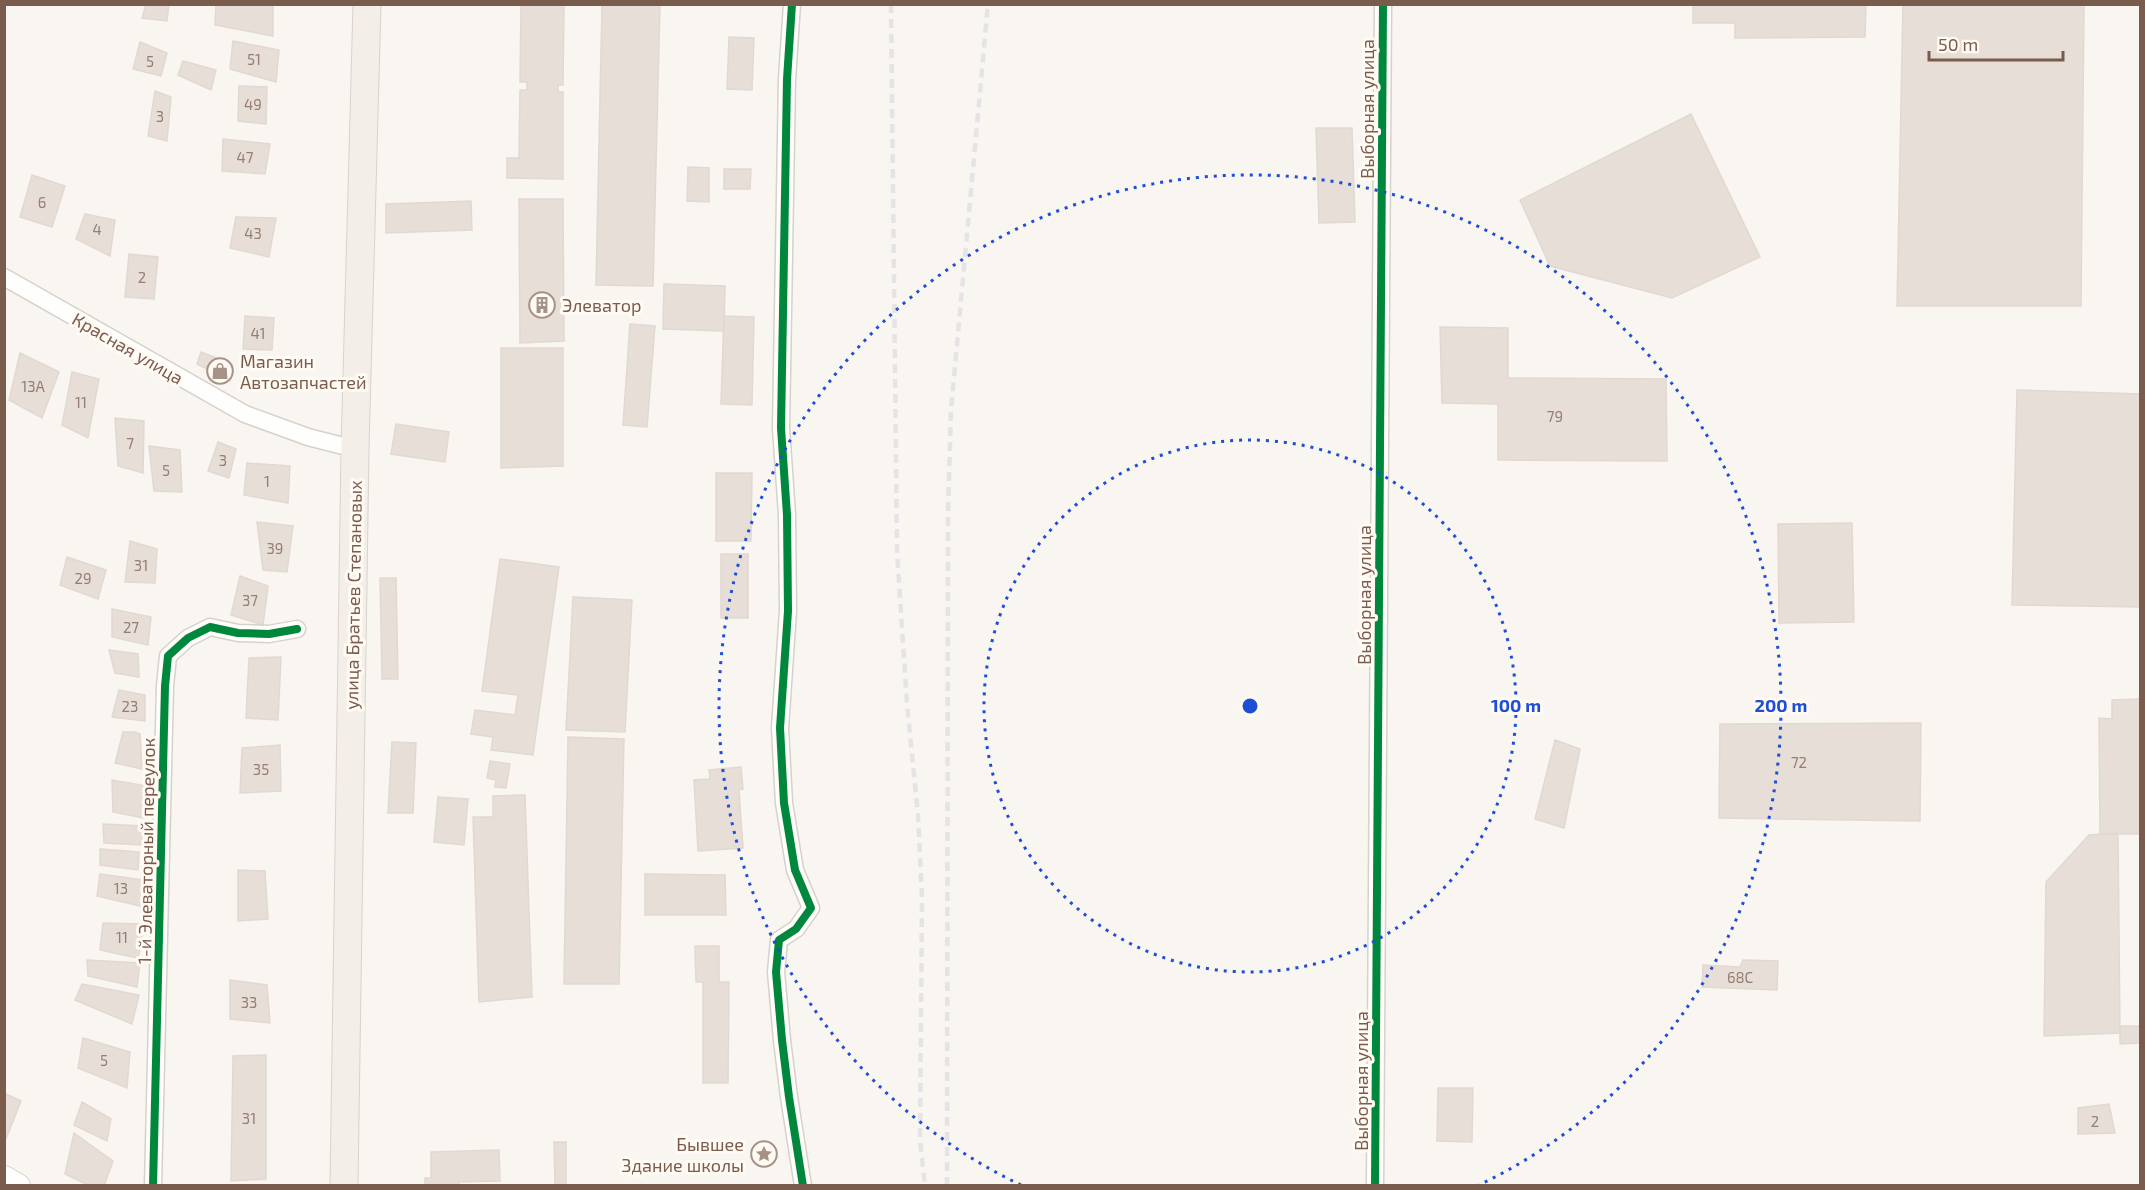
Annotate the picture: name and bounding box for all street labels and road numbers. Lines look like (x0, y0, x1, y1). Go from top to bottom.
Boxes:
street label: Выборная улица (1356, 39, 1378, 179)
street label: Красная улица (69, 307, 187, 389)
street label: улица Братьев Степановых (340, 480, 366, 710)
street label: Выборная улица (1353, 525, 1375, 665)
street label: 1-й Элеваторный переулок (133, 737, 159, 964)
street label: Выборная улица (1350, 1011, 1372, 1151)

